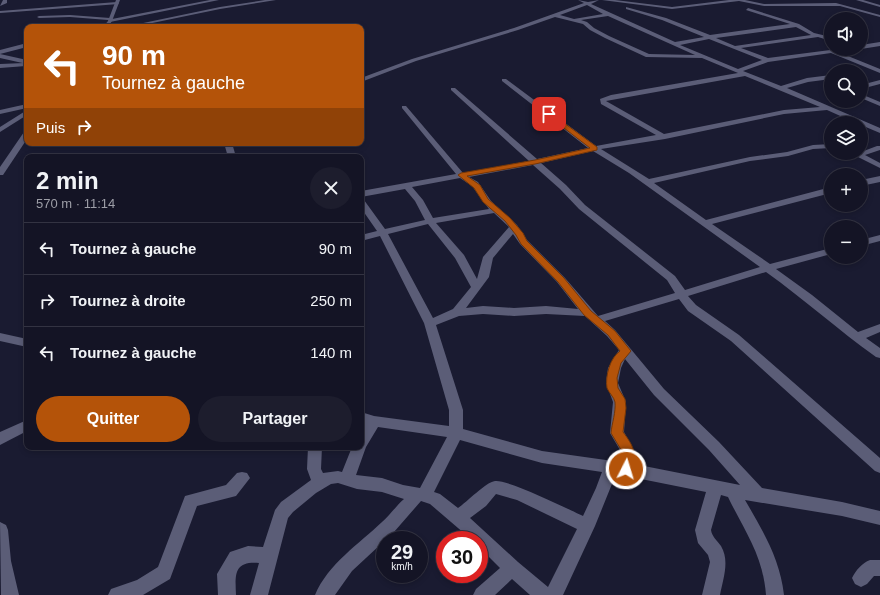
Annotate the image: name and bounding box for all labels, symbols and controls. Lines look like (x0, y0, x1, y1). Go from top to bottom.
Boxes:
map controls (824, 12, 868, 264)
button: sound (824, 12, 868, 56)
icon: left (36, 40, 88, 92)
text: 90 m (102, 40, 166, 71)
button: search (824, 64, 868, 108)
text: Tournez à gauche (102, 73, 245, 93)
pin (532, 97, 566, 131)
icon: arrive (538, 103, 560, 125)
icon: right (73, 116, 95, 138)
button: layers (824, 116, 868, 160)
text: Puis (36, 119, 65, 136)
text: 2 min (36, 167, 99, 194)
button: close (310, 167, 352, 209)
button: + (824, 168, 868, 212)
text: 570 m · 11:14 (36, 196, 115, 211)
button: − (824, 220, 868, 264)
icon: left (36, 238, 58, 260)
text: Tournez à gauche (70, 240, 196, 257)
text: 90 m (319, 240, 352, 257)
icon: right (36, 290, 58, 312)
text: Tournez à droite (70, 292, 186, 309)
text: 250 m (310, 292, 352, 309)
icon: left (36, 342, 58, 364)
text: Tournez à gauche (70, 344, 196, 361)
text: 140 m (310, 344, 352, 361)
button: Quitter (36, 396, 190, 442)
button: Partager (198, 396, 352, 442)
position arrow (605, 448, 647, 490)
speed limit sign: 30 (436, 531, 488, 583)
text: 29 (391, 541, 413, 563)
text: km/h (391, 561, 413, 572)

